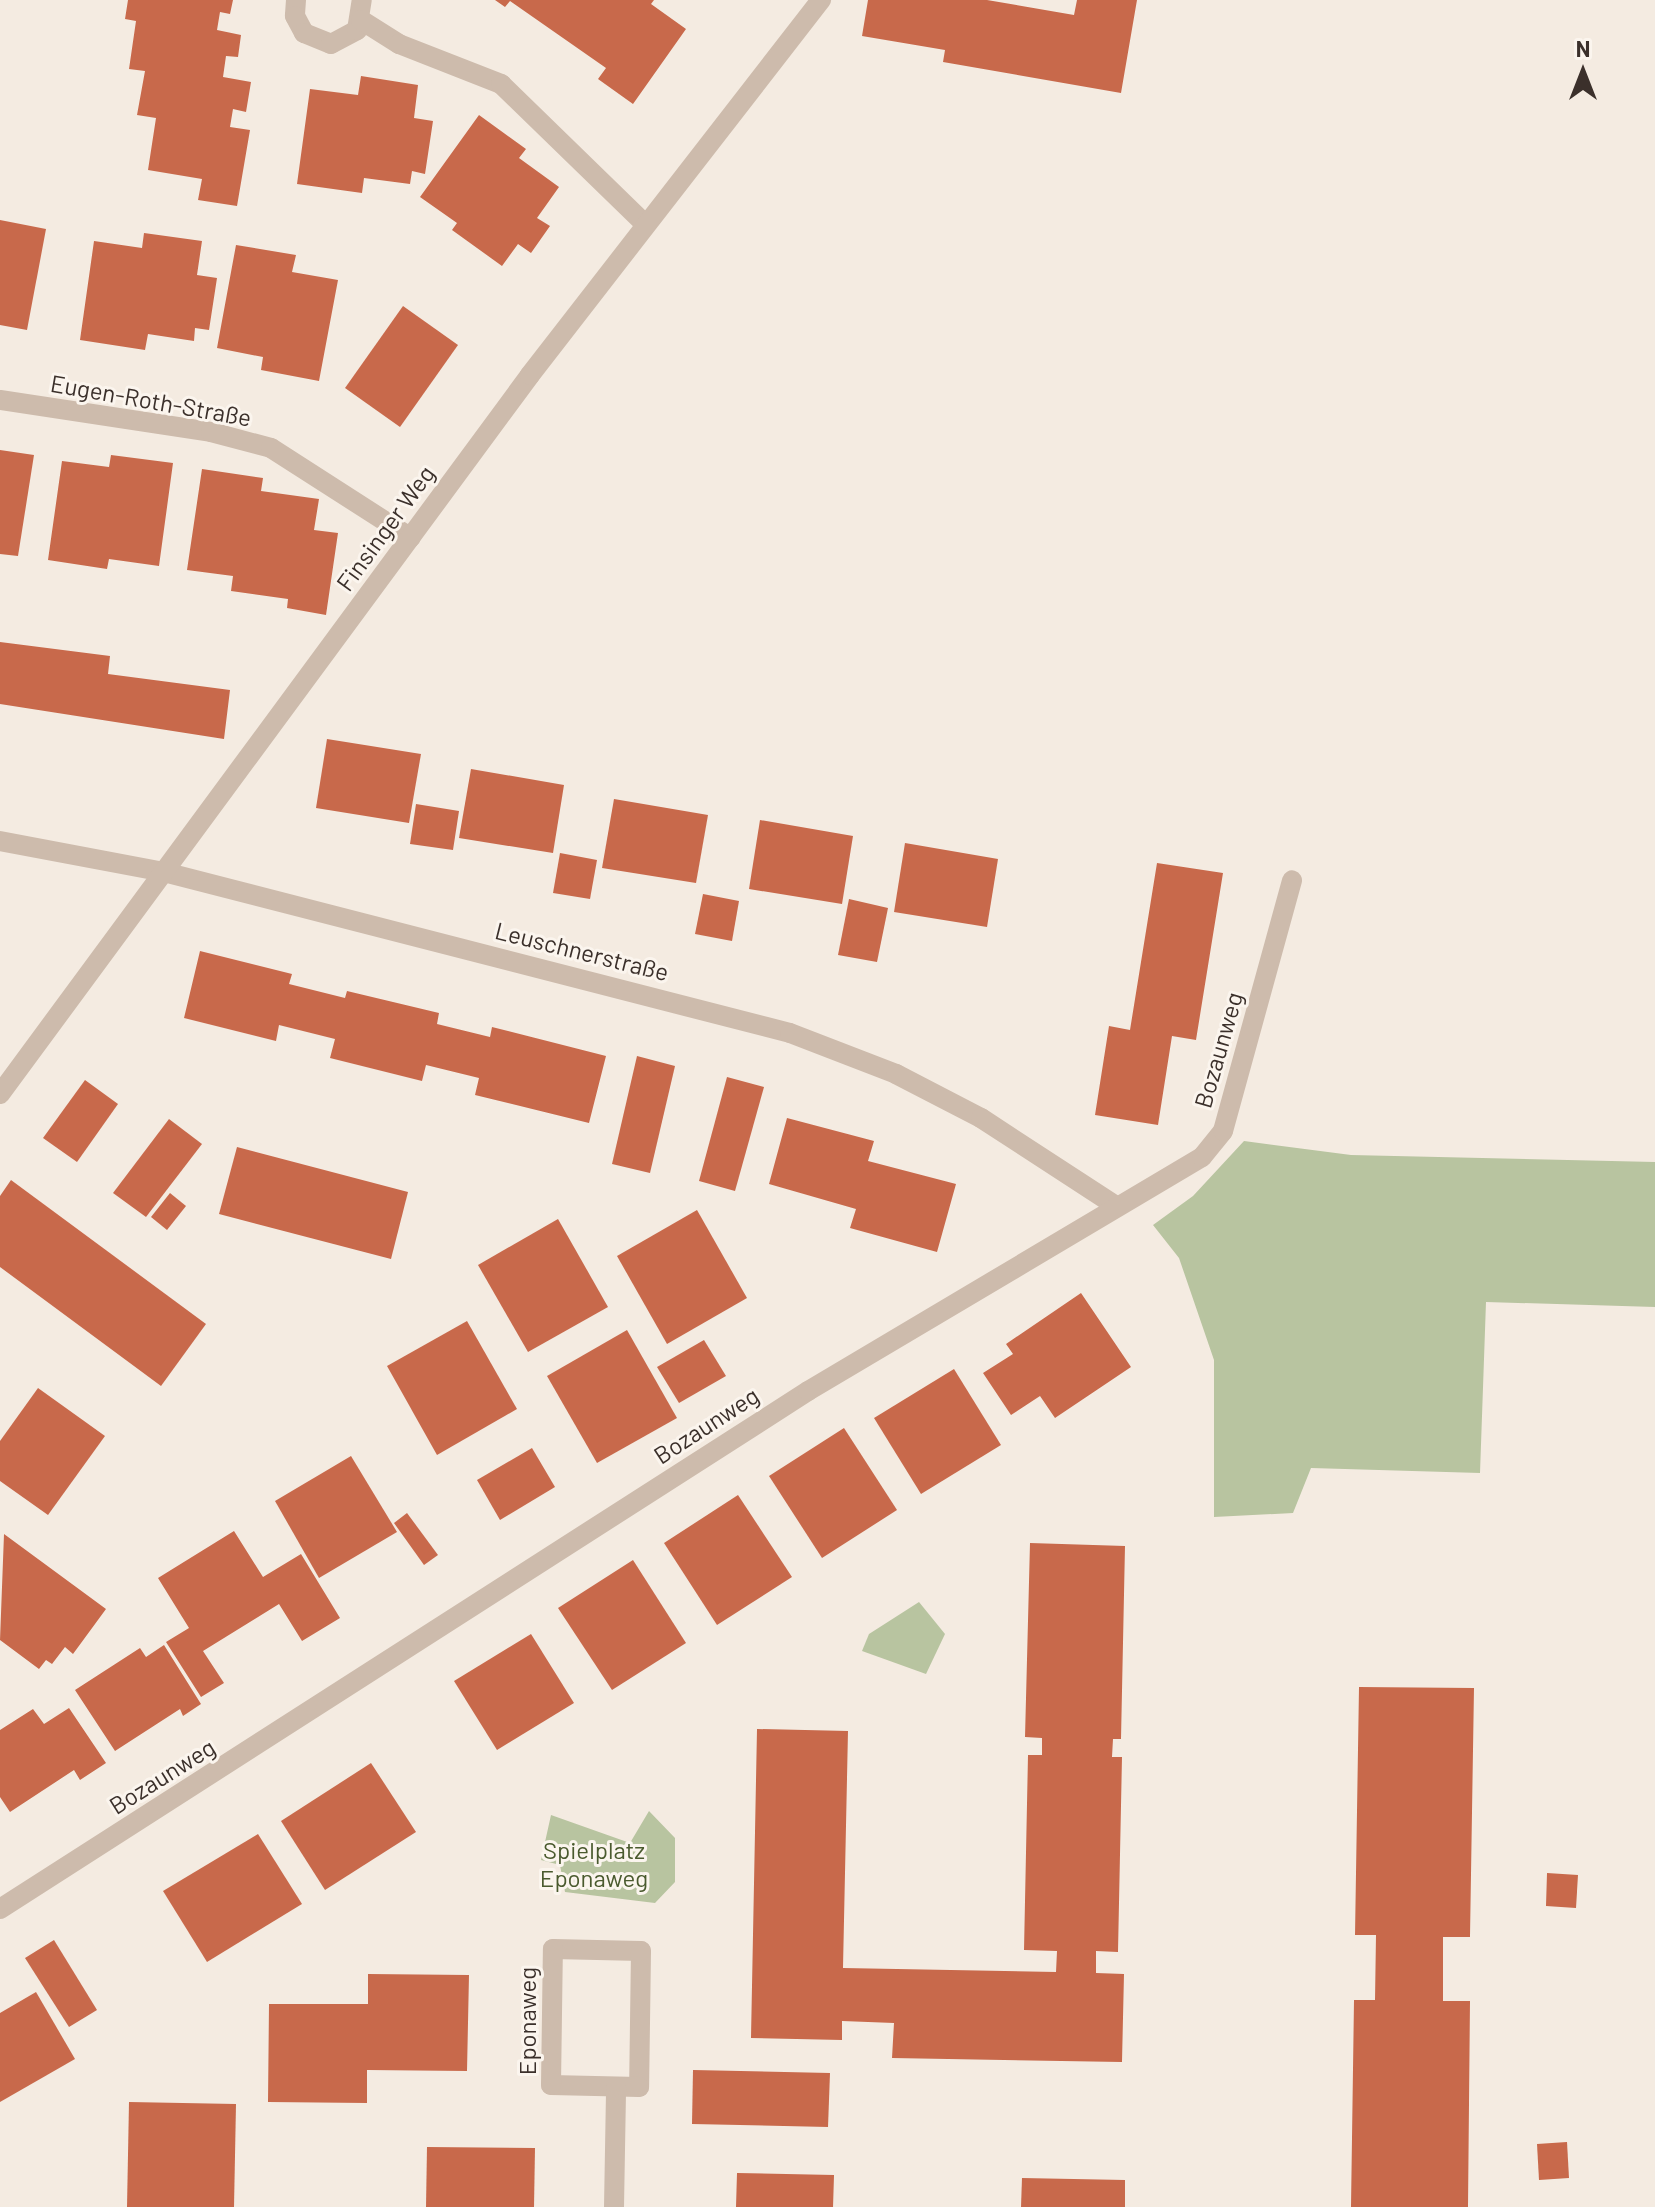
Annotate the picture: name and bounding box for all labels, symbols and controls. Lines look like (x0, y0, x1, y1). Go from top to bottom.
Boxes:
north arrow (1543, 32, 1623, 112)
text: N (1576, 35, 1590, 61)
street label: Eugen-Roth-Straße (48, 368, 254, 432)
street label: Finsinger Weg (330, 460, 440, 596)
street label: Leuschnerstraße (492, 916, 672, 986)
street label: Bozaunweg (1188, 989, 1248, 1111)
street label: Bozaunweg (648, 1380, 764, 1470)
street label: Bozaunweg (104, 1732, 220, 1820)
park label: Spielplatz Eponaweg (540, 1836, 648, 1892)
street label: Eponaweg (513, 1967, 541, 2075)

